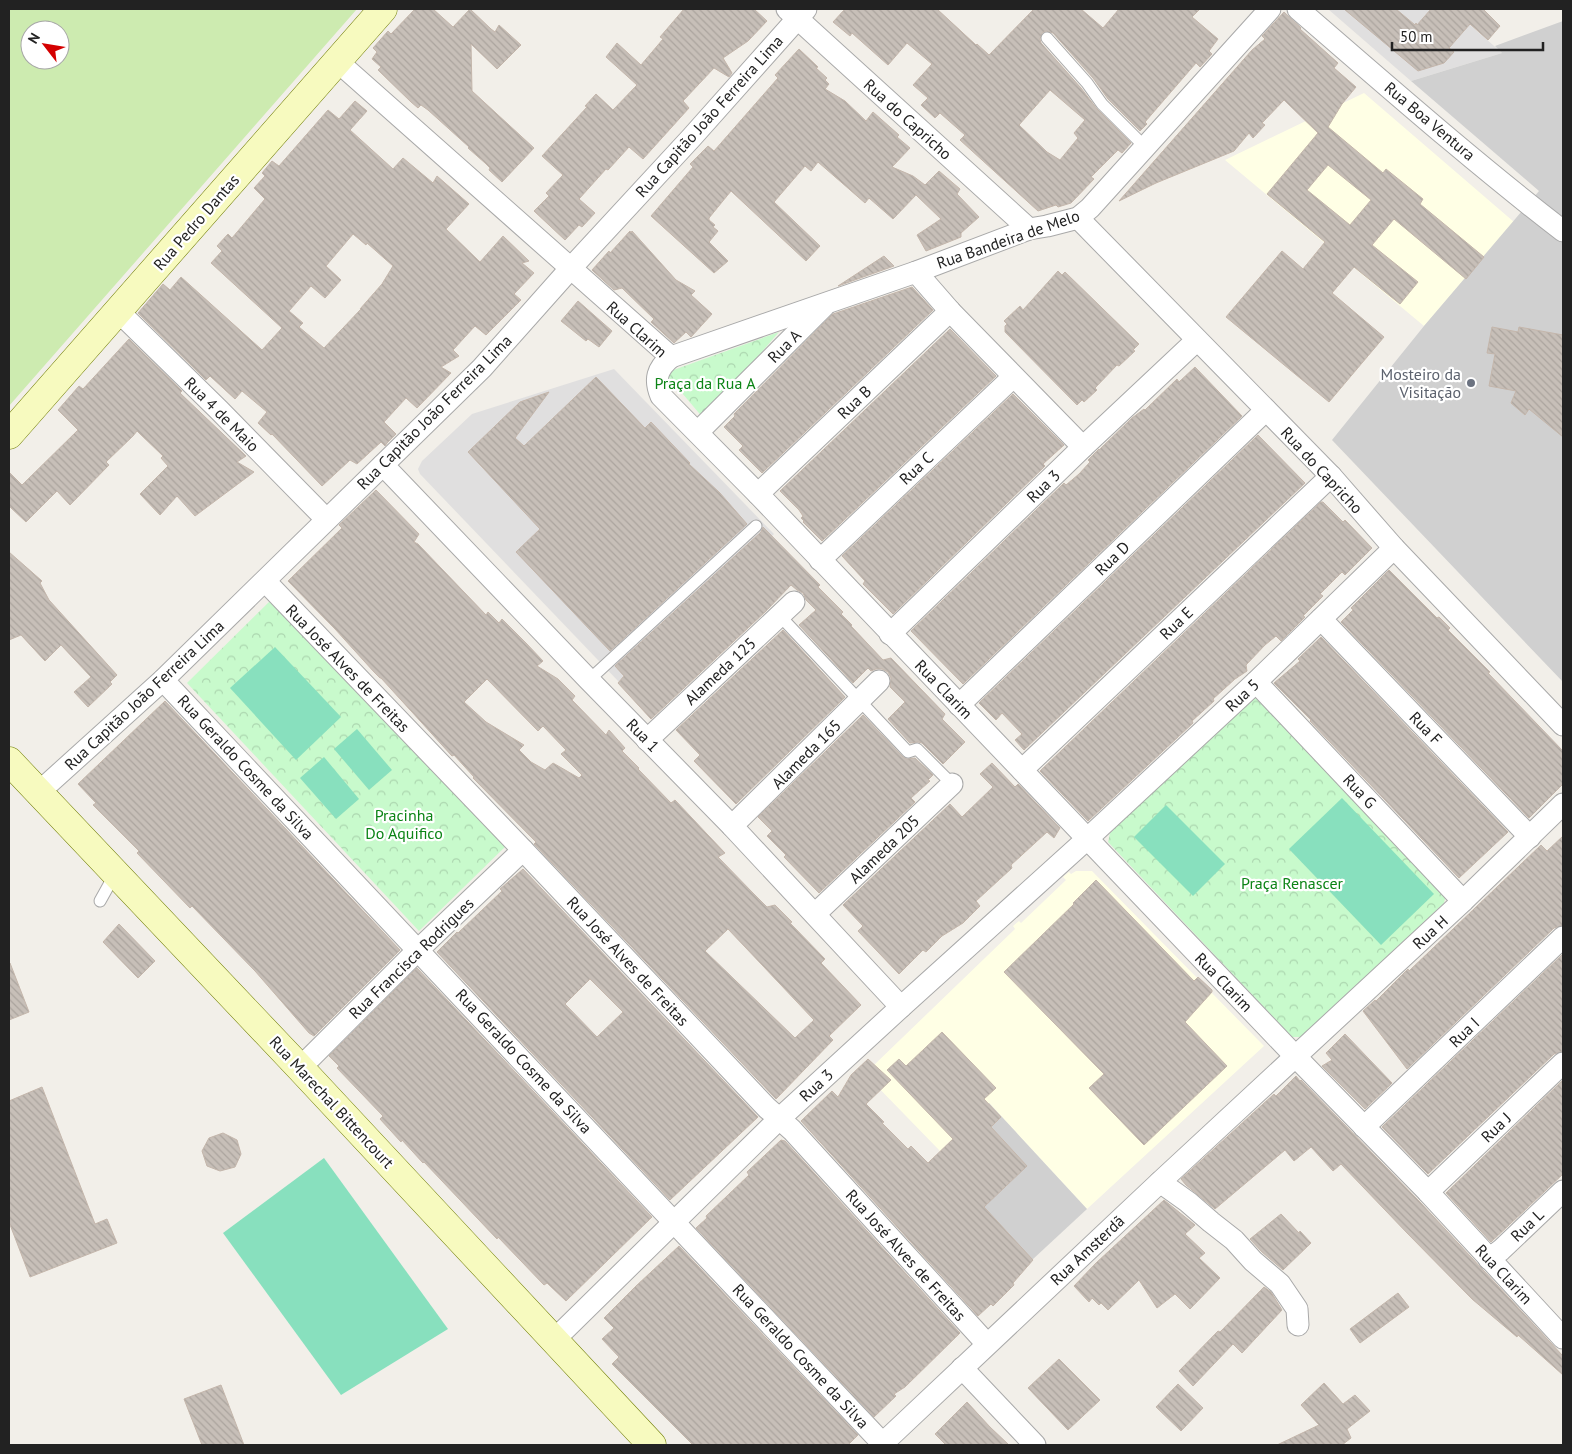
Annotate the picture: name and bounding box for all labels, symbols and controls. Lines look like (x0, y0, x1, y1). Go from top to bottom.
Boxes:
north arrow (20, 20, 70, 70)
scale bar (1392, 20, 1543, 52)
text: 50 m (1400, 27, 1433, 46)
text: N (24, 30, 44, 47)
street label: Rua Capitão João Ferreira Lima (631, 31, 787, 201)
street label: Rua do Capricho (860, 74, 956, 164)
street label: Rua Boa Ventura (1381, 77, 1479, 165)
street label: Rua Pedro Dantas (149, 170, 243, 274)
street label: Rua Bandeira de Melo (934, 205, 1082, 273)
street label: Rua Clarim (603, 297, 671, 361)
street label: Rua A (763, 325, 805, 367)
street label: Rua Capitão João Ferreira Lima (352, 330, 516, 494)
place label: Mosteiro da Visitação (1381, 364, 1461, 402)
street label: Rua 4 de Maio (180, 372, 264, 456)
park label: Praça da Rua A (654, 373, 756, 393)
marker: Mosteiro da Visitação (1465, 377, 1477, 389)
street label: Rua B (833, 381, 875, 423)
street label: Rua do Capricho (1277, 422, 1367, 518)
street label: Rua C (895, 447, 937, 489)
street label: Rua 3 (1022, 465, 1064, 507)
street label: Rua D (1090, 537, 1134, 579)
street label: Rua José Alves de Freitas (282, 600, 414, 736)
street label: Rua E (1155, 602, 1197, 644)
street label: Rua Capitão João Ferreira Lima (60, 616, 228, 774)
street label: Alameda 125 (680, 633, 760, 709)
street label: Rua Clarim (911, 655, 977, 723)
street label: Rua 5 (1221, 674, 1263, 716)
street label: Rua Geraldo Cosme da Silva (174, 690, 318, 844)
street label: Rua F (1405, 707, 1447, 749)
street label: Rua 1 (622, 714, 664, 756)
street label: Alameda 165 (767, 715, 845, 793)
street label: Rua G (1339, 770, 1381, 812)
park label: Pracinha Do Aquifico (365, 805, 443, 843)
street label: Alameda 205 (845, 811, 923, 887)
park label: Praça Renascer (1241, 873, 1344, 893)
street label: Rua José Alves de Freitas (563, 892, 693, 1030)
street label: Rua Francisca Rodrigues (344, 893, 478, 1023)
street label: Rua H (1408, 911, 1452, 953)
street label: Rua Clarim (1191, 948, 1257, 1016)
street label: Rua Geraldo Cosme da Silva (452, 984, 596, 1138)
street label: Rua I (1445, 1013, 1483, 1051)
street label: Rua Marechal Bittencourt (265, 1032, 399, 1173)
street label: Rua 3 (795, 1064, 837, 1106)
street label: Rua J (1477, 1108, 1515, 1146)
street label: Rua José Alves de Freitas (842, 1185, 970, 1325)
street label: Rua L (1506, 1204, 1548, 1246)
street label: Rua Amsterdã (1046, 1211, 1128, 1289)
street label: Rua Clarim (1471, 1240, 1537, 1308)
street label: Rua Geraldo Cosme da Silva (729, 1279, 873, 1433)

